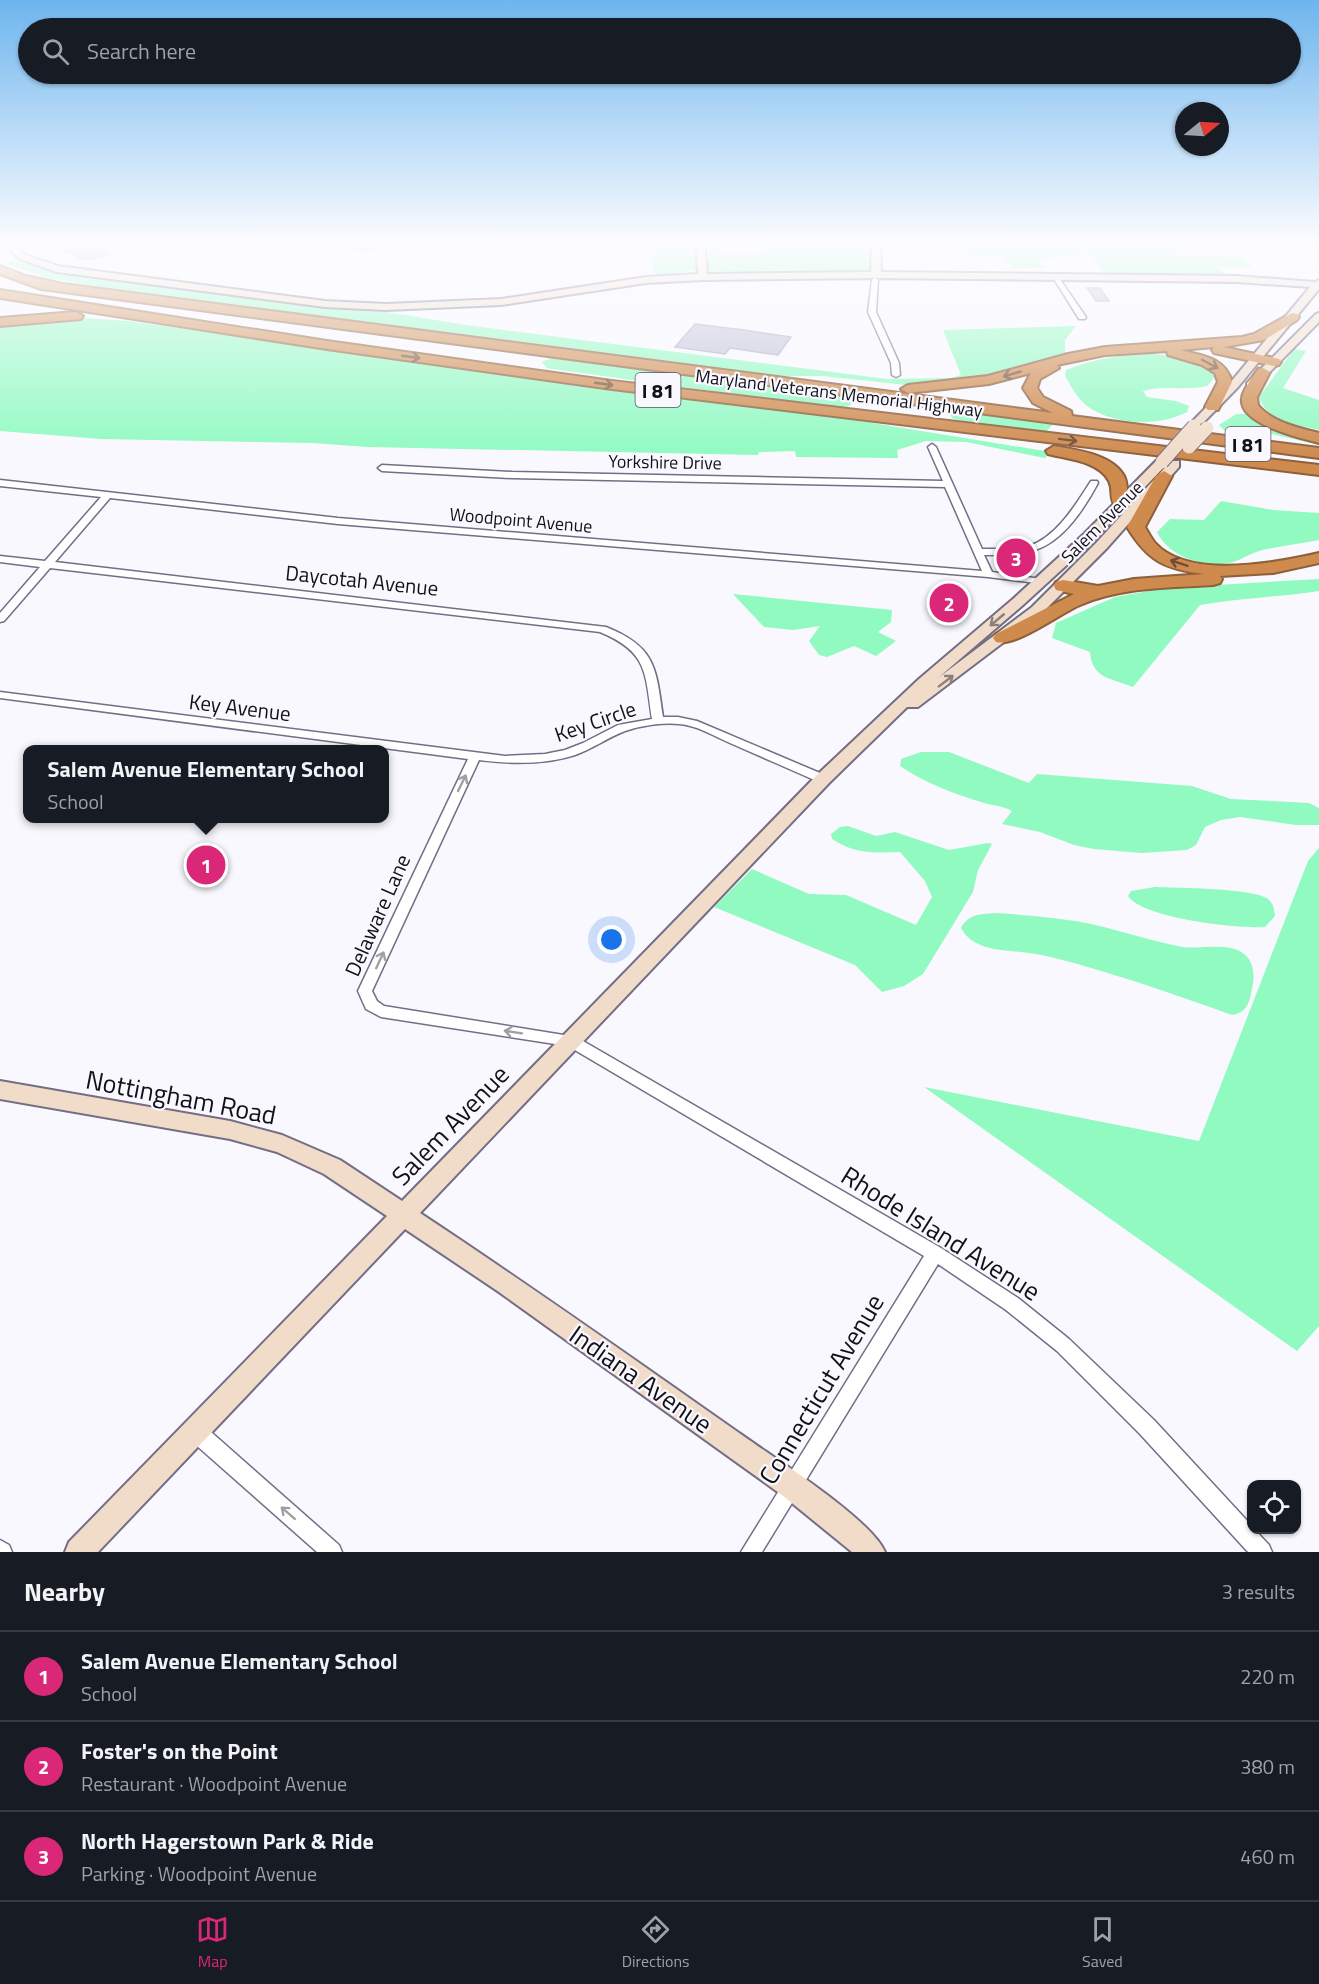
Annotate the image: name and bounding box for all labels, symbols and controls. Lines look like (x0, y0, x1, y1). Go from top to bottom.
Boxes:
search box (18, 18, 1301, 84)
text: Search here (87, 34, 196, 68)
icon: search (39, 35, 72, 68)
north arrow (1175, 102, 1229, 156)
one-way arrow (400, 352, 420, 363)
one-way arrow (1201, 358, 1218, 370)
street label: Maryland Veterans Memorial Highway (694, 362, 984, 424)
one-way arrow (1002, 369, 1021, 380)
road number: I 81 (636, 373, 680, 407)
one-way arrow (593, 378, 613, 389)
road number: I 81 (1226, 427, 1270, 461)
one-way arrow (1058, 435, 1078, 446)
street label: Yorkshire Drive (608, 448, 722, 476)
street label: Salem Avenue (1055, 475, 1149, 569)
street label: Woodpoint Avenue (448, 500, 594, 540)
pin: 3 (996, 536, 1036, 580)
street label: Daycotah Avenue (284, 556, 440, 604)
one-way arrow (1169, 557, 1188, 568)
pin: 2 (930, 580, 968, 626)
one-way arrow (989, 614, 1005, 627)
one-way arrow (937, 675, 953, 687)
street label: Key Avenue (187, 685, 293, 729)
street label: Key Circle (550, 692, 640, 750)
popup (23, 745, 389, 823)
text: Salem Avenue Elementary School (48, 752, 364, 786)
one-way arrow (457, 775, 469, 793)
text: School (48, 786, 104, 817)
pin: 1 (186, 842, 226, 888)
street label: Delaware Lane (336, 849, 418, 981)
your location (597, 925, 626, 954)
one-way arrow (375, 951, 386, 969)
one-way arrow (504, 1026, 523, 1037)
street label: Salem Avenue (382, 1056, 518, 1194)
street label: Nottingham Road (83, 1059, 279, 1135)
street label: Rhode Island Avenue (834, 1156, 1048, 1310)
street label: Connecticut Avenue (749, 1286, 893, 1492)
street label: Indiana Avenue (561, 1315, 721, 1443)
map controls (1247, 1480, 1301, 1534)
button: locate (1247, 1480, 1301, 1534)
one-way arrow (281, 1506, 296, 1520)
text: Nearby (24, 1572, 105, 1611)
text: 3 results (1222, 1576, 1295, 1607)
text: Salem Avenue Elementary School (81, 1644, 398, 1678)
text: 1 (38, 1661, 49, 1692)
text: 220 m (1240, 1661, 1295, 1692)
text: School (81, 1678, 137, 1709)
text: Foster's on the Point (81, 1734, 278, 1768)
text: 2 (38, 1751, 49, 1782)
text: 380 m (1240, 1751, 1295, 1782)
text: Restaurant · Woodpoint Avenue (81, 1768, 347, 1799)
text: North Hagerstown Park & Ride (81, 1824, 374, 1858)
text: 3 (38, 1841, 49, 1872)
text: 460 m (1240, 1841, 1295, 1872)
text: Parking · Woodpoint Avenue (81, 1858, 317, 1889)
tab: Map (196, 1913, 229, 1973)
tab: Directions (622, 1913, 690, 1973)
tab: Saved (1082, 1913, 1123, 1973)

